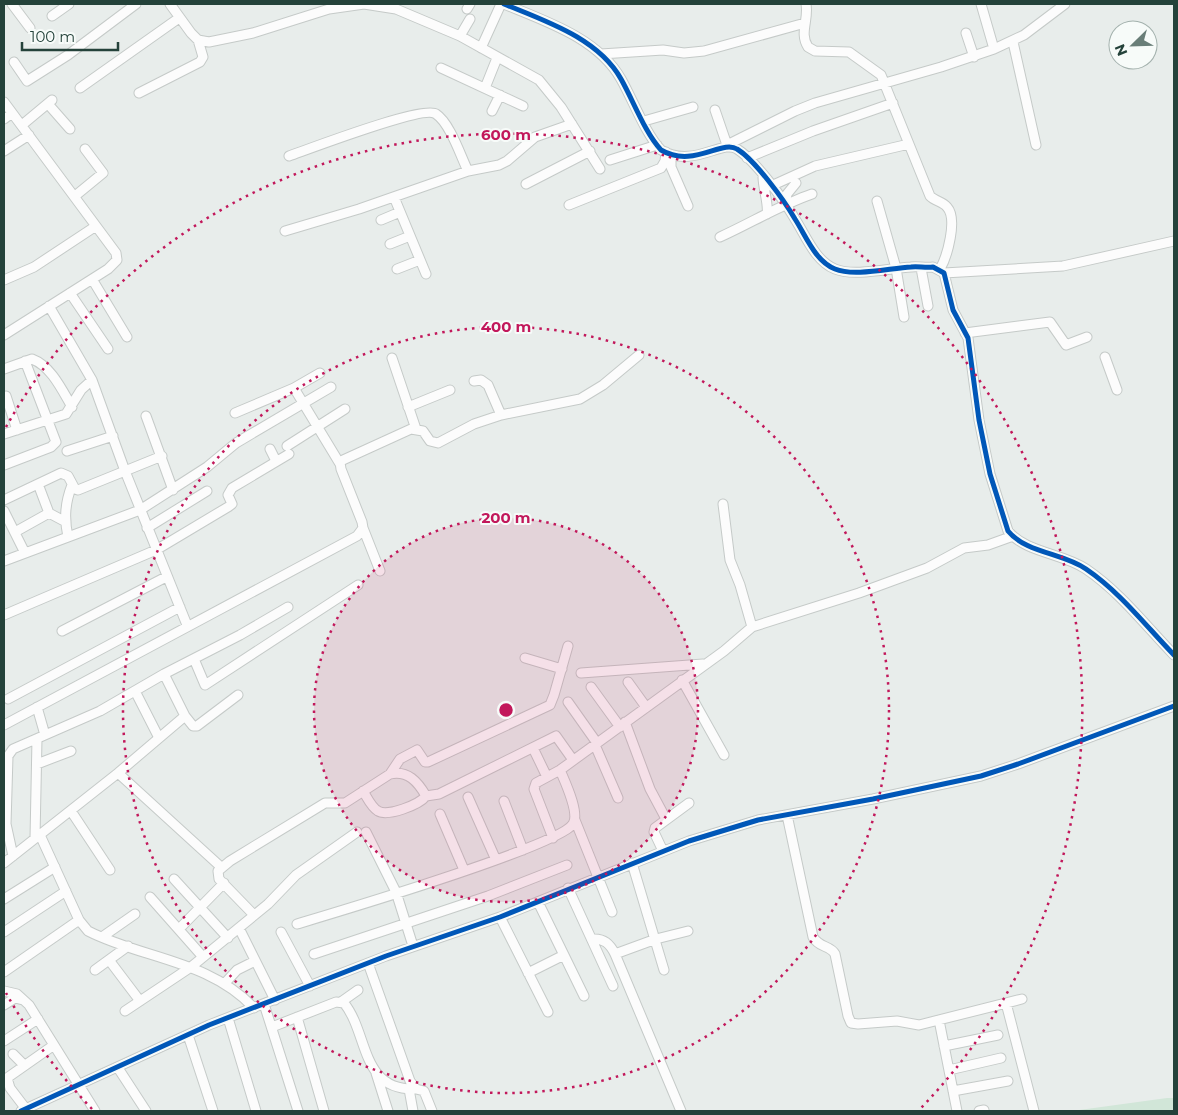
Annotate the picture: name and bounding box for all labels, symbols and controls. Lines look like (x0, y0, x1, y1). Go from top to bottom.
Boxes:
scale bar (22, 20, 119, 52)
north arrow (1108, 20, 1158, 70)
text: 100 m (30, 27, 75, 46)
text: N (1111, 41, 1132, 59)
text: 600 m (481, 125, 531, 144)
text: 400 m (481, 317, 531, 336)
text: 200 m (481, 508, 531, 527)
centre of rings (497, 701, 515, 719)

